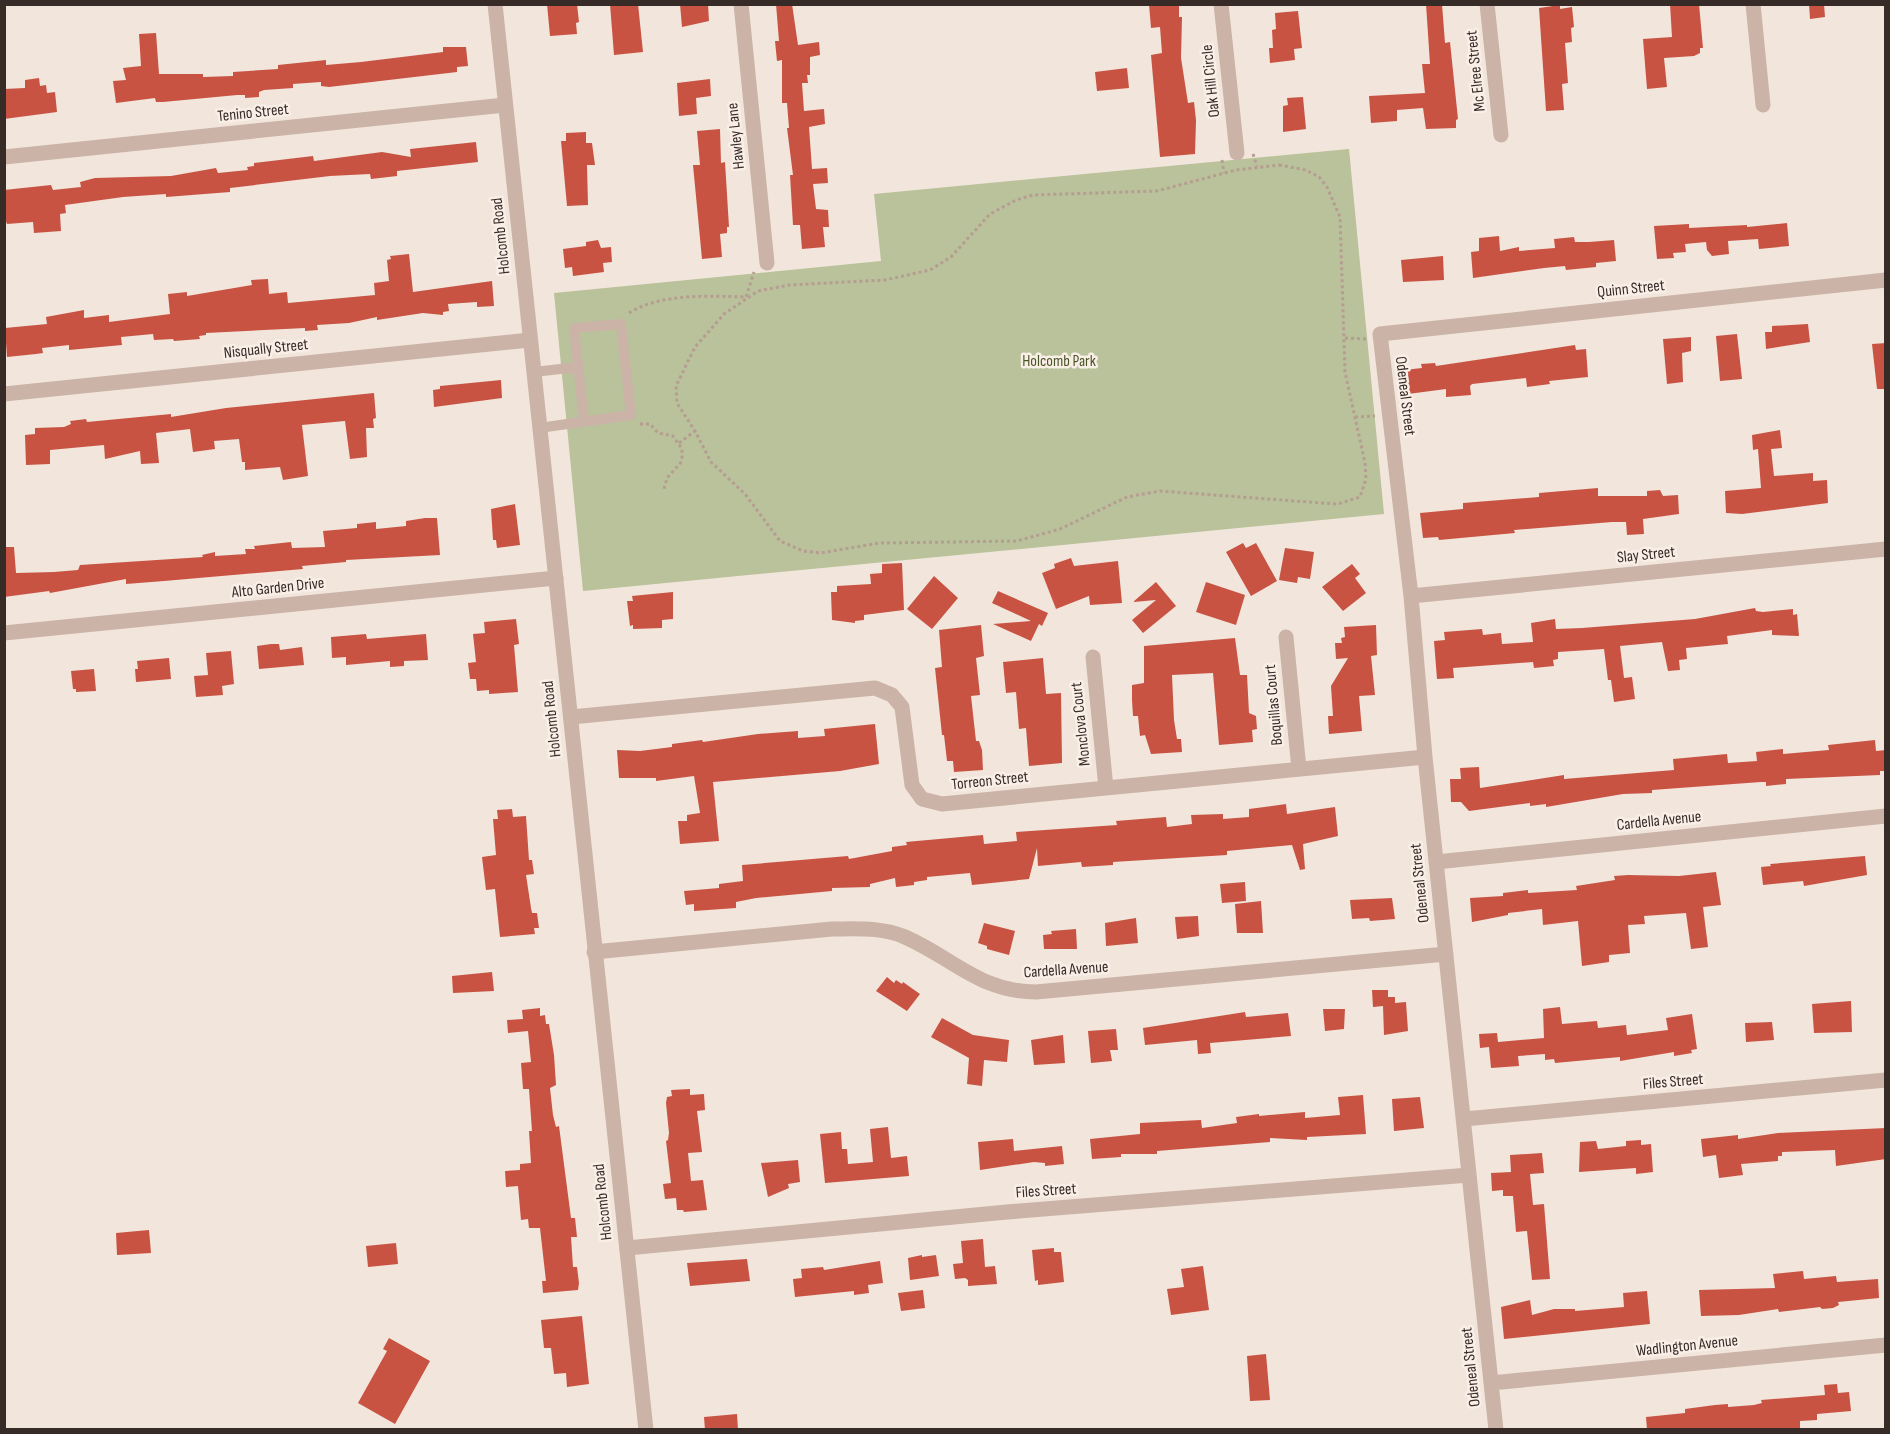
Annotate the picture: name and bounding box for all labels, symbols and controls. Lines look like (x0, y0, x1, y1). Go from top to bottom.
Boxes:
street label: Mc Elree Street (1462, 29, 1490, 113)
street label: Oak Hill Circle (1198, 44, 1224, 118)
street label: Tenino Street (216, 100, 290, 126)
street label: Hawley Lane (723, 102, 749, 170)
street label: Holcomb Road (488, 197, 514, 275)
street label: Quinn Street (1596, 276, 1666, 302)
street label: Nisqually Street (223, 335, 309, 363)
park label: Holcomb Park (1022, 352, 1096, 371)
street label: Odeneal Street (1391, 355, 1419, 437)
street label: Slay Street (1616, 542, 1676, 567)
street label: Alto Garden Drive (230, 574, 325, 602)
street label: Boquillas Court (1261, 664, 1287, 746)
street label: Holcomb Road (539, 680, 565, 758)
street label: Monclova Court (1067, 681, 1095, 767)
street label: Torreon Street (951, 768, 1030, 794)
street label: Cardella Avenue (1616, 807, 1702, 835)
street label: Odeneal Street (1406, 842, 1434, 924)
street label: Cardella Avenue (1023, 958, 1109, 982)
street label: Files Street (1642, 1070, 1704, 1094)
street label: Holcomb Road (590, 1163, 616, 1241)
street label: Files Street (1015, 1179, 1077, 1203)
street label: Odeneal Street (1457, 1326, 1485, 1408)
street label: Wadlington Avenue (1635, 1331, 1739, 1361)

